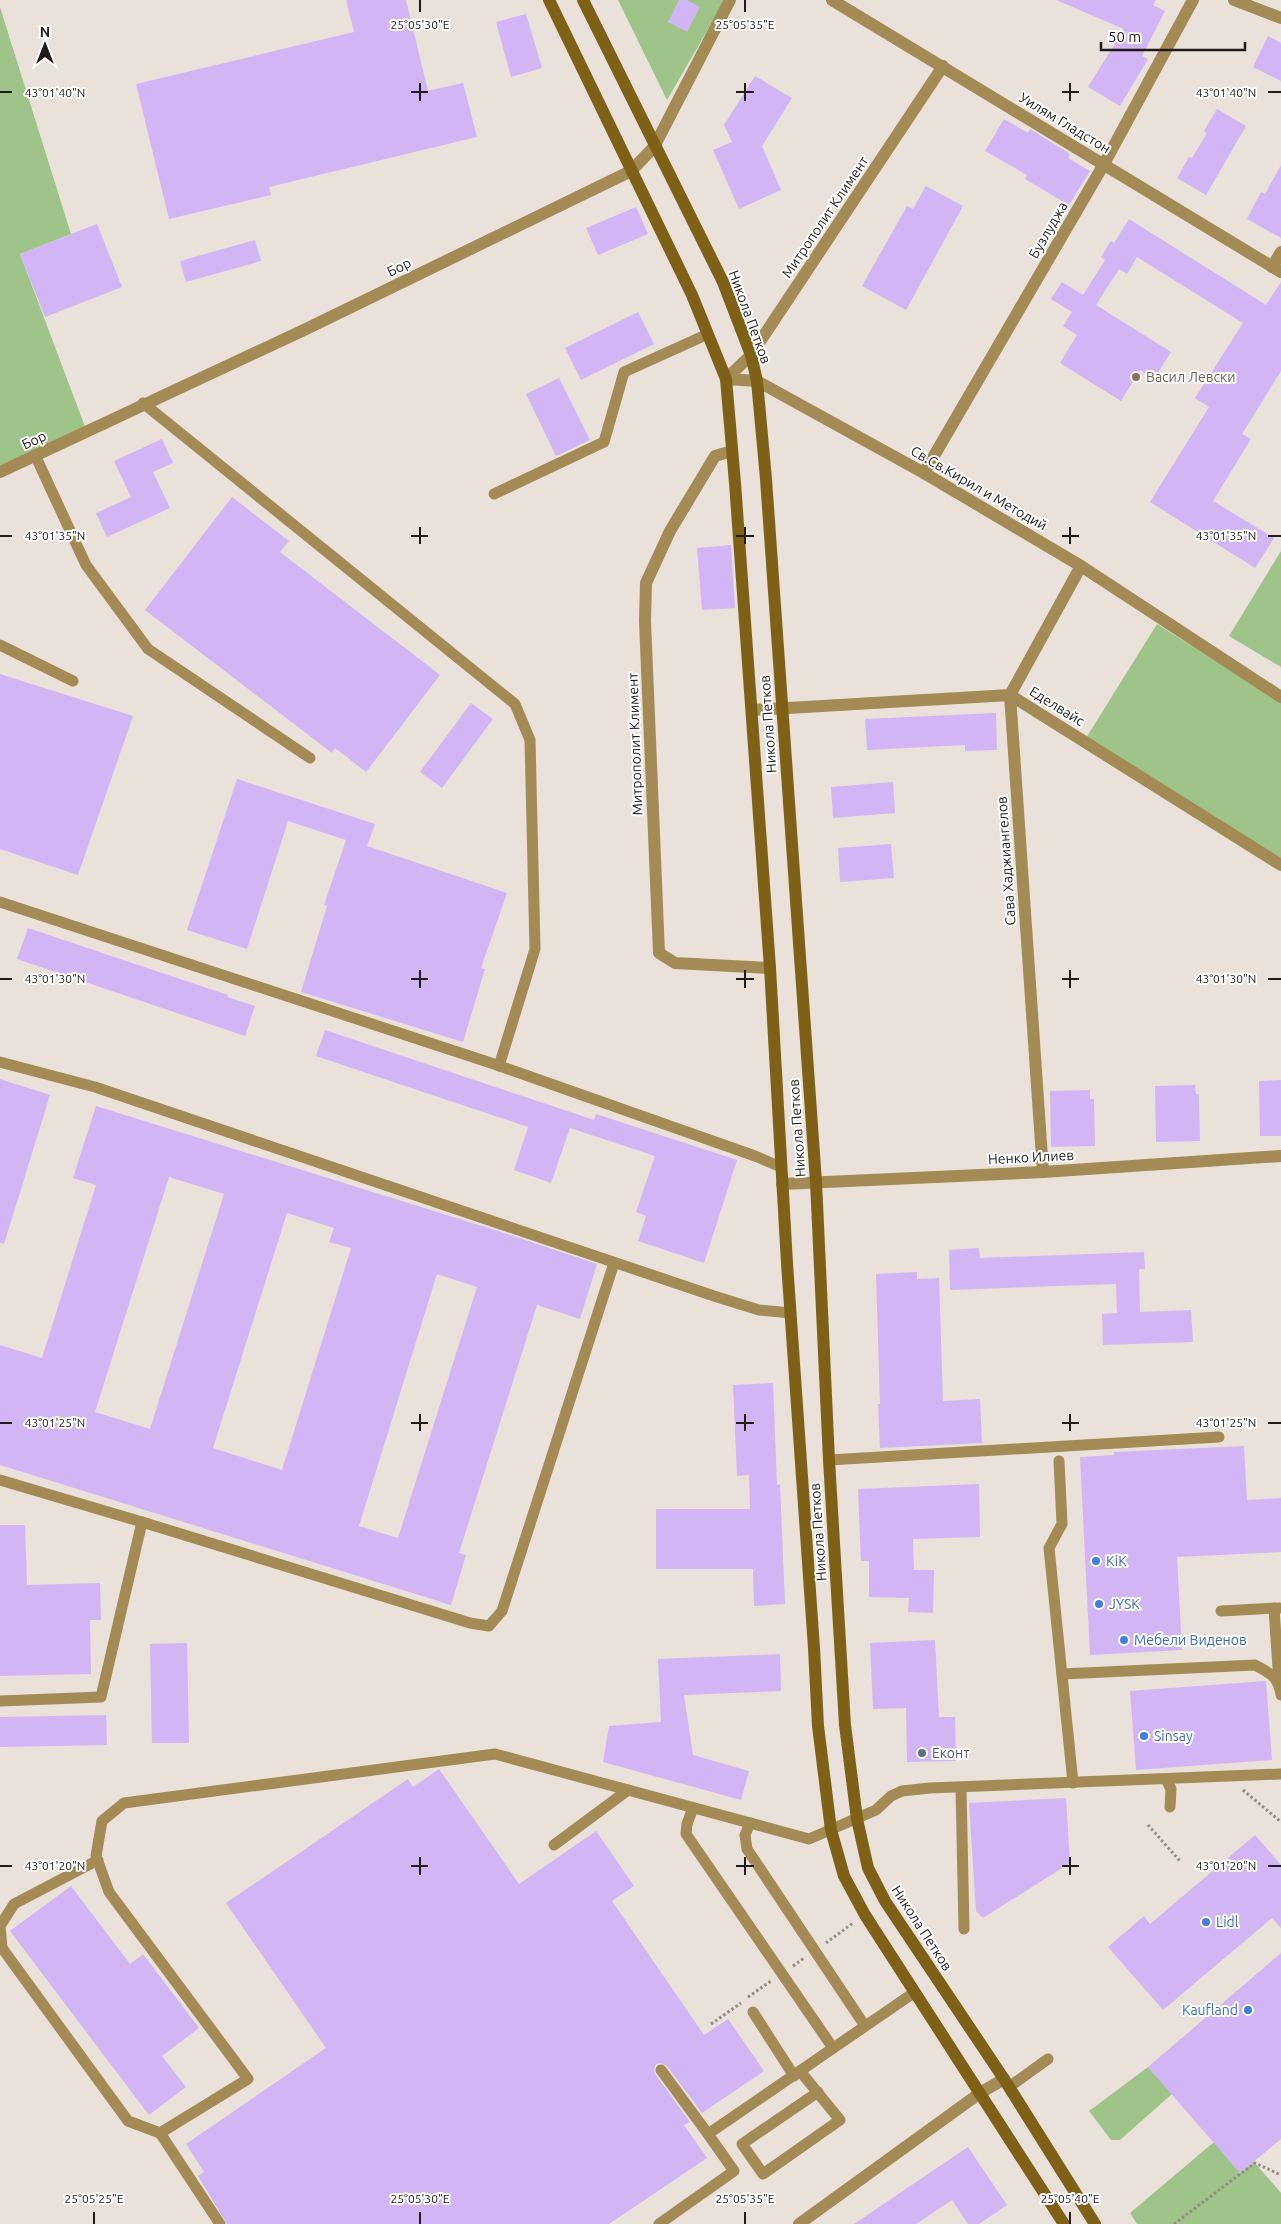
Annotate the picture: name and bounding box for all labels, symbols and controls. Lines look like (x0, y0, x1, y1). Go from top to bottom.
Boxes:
text: 25°05'30"E (391, 18, 450, 31)
text: 25°05'35"E (716, 18, 775, 31)
north arrow (20, 20, 70, 70)
scale bar (1101, 20, 1245, 52)
text: N (40, 24, 50, 40)
text: 50 m (1108, 28, 1141, 45)
text: 43°01'40"N (25, 86, 85, 99)
text: 43°01'40"N (1196, 86, 1256, 99)
street label: Уилям Гладстон (1016, 89, 1114, 157)
street label: Митрополит Климент (778, 153, 872, 281)
street label: Бузлуджа (1025, 199, 1071, 261)
street label: Бор (384, 254, 414, 280)
street label: Никола Петков (726, 268, 774, 366)
place label: Васил Левски (1146, 369, 1235, 385)
marker: Васил Левски (1130, 371, 1142, 383)
street label: Бор (19, 427, 49, 453)
street label: Св.Св.Кирил и Методий (908, 442, 1050, 534)
text: 43°01'35"N (25, 529, 85, 542)
text: 43°01'35"N (1196, 529, 1256, 542)
street label: Митрополит Климент (625, 672, 645, 816)
street label: Никола Петков (757, 674, 779, 774)
street label: Еделвайс (1027, 683, 1088, 729)
street label: Сава Хаджиангелов (993, 796, 1019, 926)
text: 43°01'30"N (25, 972, 85, 985)
text: 43°01'30"N (1196, 972, 1256, 985)
street label: Никола Петков (786, 1078, 808, 1178)
street label: Ненко Илиев (988, 1147, 1074, 1167)
text: 43°01'25"N (25, 1416, 85, 1429)
text: 43°01'25"N (1196, 1416, 1256, 1429)
street label: Никола Петков (807, 1482, 829, 1582)
place label: KiK (1106, 1553, 1127, 1569)
marker: KiK (1090, 1555, 1102, 1567)
place label: JYSK (1109, 1596, 1140, 1612)
marker: JYSK (1093, 1598, 1105, 1610)
place label: Мебели Виденов (1134, 1632, 1247, 1648)
marker: Мебели Виденов (1118, 1634, 1130, 1646)
place label: Sinsay (1154, 1728, 1193, 1744)
marker: Sinsay (1138, 1730, 1150, 1742)
place label: Еконт (932, 1745, 969, 1761)
marker: Еконт (916, 1747, 928, 1759)
text: 43°01'20"N (25, 1859, 85, 1872)
text: 43°01'20"N (1196, 1859, 1256, 1872)
street label: Никола Петков (889, 1882, 955, 1974)
place label: Lidl (1216, 1914, 1239, 1930)
marker: Lidl (1200, 1916, 1212, 1928)
place label: Kaufland (1182, 2002, 1238, 2018)
marker: Kaufland (1242, 2004, 1254, 2016)
text: 25°05'25"E (65, 2192, 124, 2205)
text: 25°05'30"E (391, 2192, 450, 2205)
text: 25°05'35"E (716, 2192, 775, 2205)
text: 25°05'40"E (1041, 2192, 1100, 2205)

